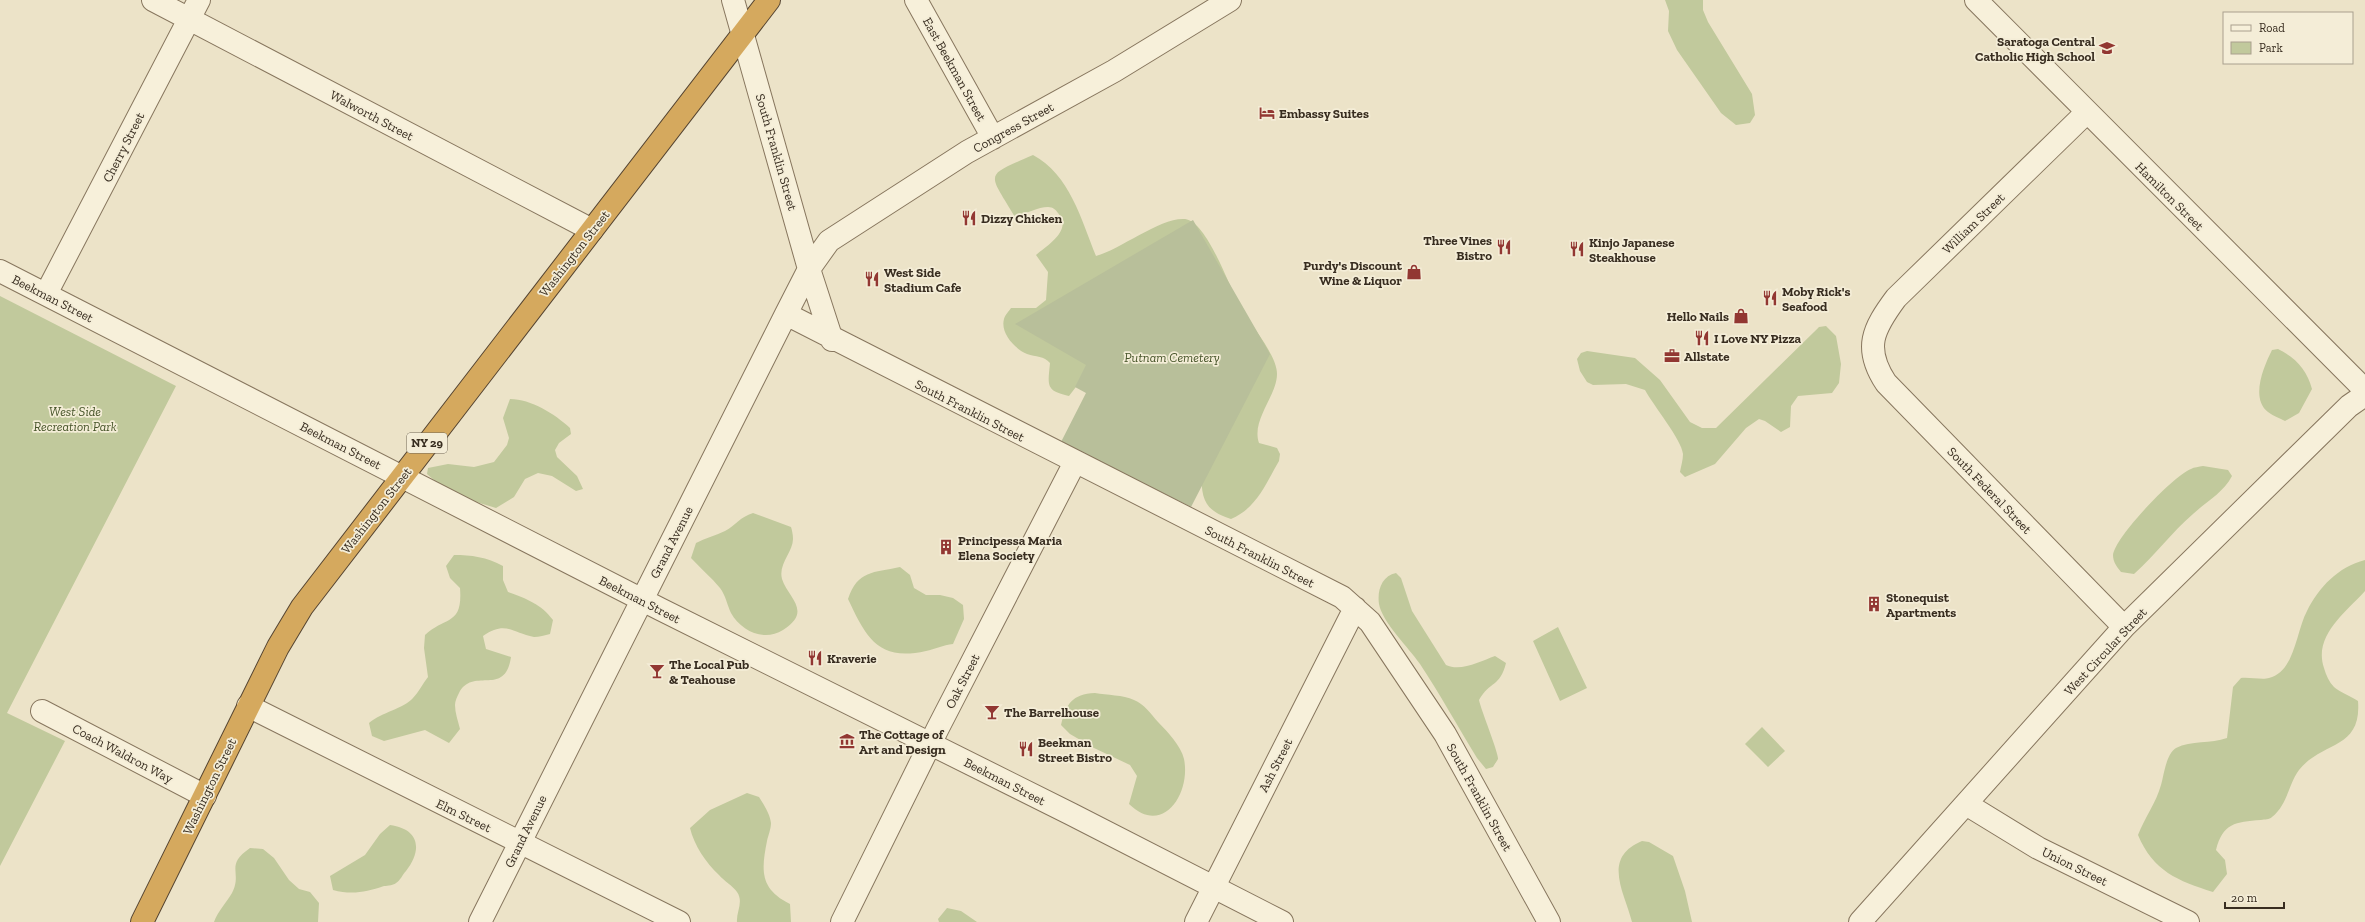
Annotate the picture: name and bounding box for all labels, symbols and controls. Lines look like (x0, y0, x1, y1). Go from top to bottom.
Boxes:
legend (2223, 12, 2353, 64)
street label: East Beekman Street (920, 15, 989, 124)
text: Road (2259, 21, 2285, 35)
place label: Saratoga Central Catholic High School (1975, 34, 2095, 64)
school or university icon: Saratoga Central Catholic High School (2098, 39, 2116, 57)
text: Park (2259, 41, 2284, 55)
street label: Walworth Street (327, 87, 416, 144)
street label: South Franklin Street (753, 92, 800, 212)
street label: Congress Street (970, 99, 1056, 156)
hotel icon: Embassy Suites (1258, 104, 1276, 122)
place label: Embassy Suites (1279, 106, 1369, 121)
street label: Cherry Street (99, 110, 148, 185)
street label: Hamilton Street (2132, 159, 2207, 234)
street label: William Street (1939, 190, 2008, 257)
street label: Washington Street (536, 207, 613, 299)
restaurant icon: Dizzy Chicken (960, 209, 978, 227)
place label: Dizzy Chicken (981, 211, 1063, 226)
place label: Three Vines Bistro (1423, 233, 1492, 263)
place label: Kinjo Japanese Steakhouse (1589, 235, 1675, 265)
restaurant icon: Three Vines Bistro (1495, 238, 1513, 256)
restaurant icon: Kinjo Japanese Steakhouse (1568, 240, 1586, 258)
place label: Purdy's Discount Wine & Liquor (1303, 258, 1403, 288)
shop icon: Purdy's Discount Wine & Liquor (1405, 263, 1423, 281)
place label: West Side Stadium Cafe (884, 265, 962, 295)
restaurant icon: West Side Stadium Cafe (863, 270, 881, 288)
street label: Beekman Street (10, 272, 96, 325)
place label: Moby Rick's Seafood (1782, 284, 1850, 314)
restaurant icon: Moby Rick's Seafood (1761, 289, 1779, 307)
shop icon: Hello Nails (1732, 307, 1750, 325)
place label: Hello Nails (1667, 309, 1729, 324)
restaurant icon: I Love NY Pizza (1693, 329, 1711, 347)
place label: I Love NY Pizza (1714, 331, 1802, 346)
office icon: Allstate (1663, 347, 1681, 365)
place label: Allstate (1684, 349, 1730, 364)
park label: Putnam Cemetery (1124, 350, 1220, 365)
street label: South Franklin Street (913, 376, 1027, 445)
park label: West Side Recreation Park (33, 404, 117, 434)
street label: Beekman Street (298, 419, 384, 472)
road number: NY 29 (407, 433, 447, 453)
street label: South Federal Street (1944, 444, 2035, 537)
street label: Washington Street (338, 464, 415, 556)
street label: Grand Avenue (647, 504, 696, 581)
street label: South Franklin Street (1203, 522, 1317, 591)
place label: Principessa Maria Elena Society (958, 533, 1063, 563)
building icon: Principessa Maria Elena Society (937, 538, 955, 556)
street label: Beekman Street (597, 573, 683, 626)
place label: Stonequist Apartments (1886, 590, 1956, 620)
building icon: Stonequist Apartments (1865, 595, 1883, 613)
street label: West Circular Street (2061, 604, 2150, 698)
restaurant icon: Kraverie (806, 649, 824, 667)
place label: Kraverie (827, 651, 877, 666)
street label: Oak Street (942, 651, 983, 711)
place label: The Local Pub & Teahouse (669, 657, 749, 687)
bar icon: The Local Pub & Teahouse (648, 662, 666, 680)
bar icon: The Barrelhouse (983, 703, 1001, 721)
place label: The Barrelhouse (1004, 705, 1100, 720)
street label: Coach Waldron Way (70, 721, 176, 786)
place label: The Cottage of Art and Design (859, 727, 946, 757)
museum icon: The Cottage of Art and Design (838, 732, 856, 750)
place label: Beekman Street Bistro (1038, 735, 1112, 765)
street label: Washington Street (180, 736, 239, 837)
street label: Ash Street (1255, 736, 1295, 795)
restaurant icon: Beekman Street Bistro (1017, 740, 1035, 758)
street label: South Franklin Street (1444, 741, 1515, 854)
street label: Beekman Street (962, 755, 1048, 808)
street label: Grand Avenue (501, 792, 550, 870)
street label: Elm Street (434, 796, 494, 835)
street label: Union Street (2039, 844, 2110, 889)
scale bar (2225, 884, 2284, 910)
text: 20 m (2231, 891, 2258, 905)

